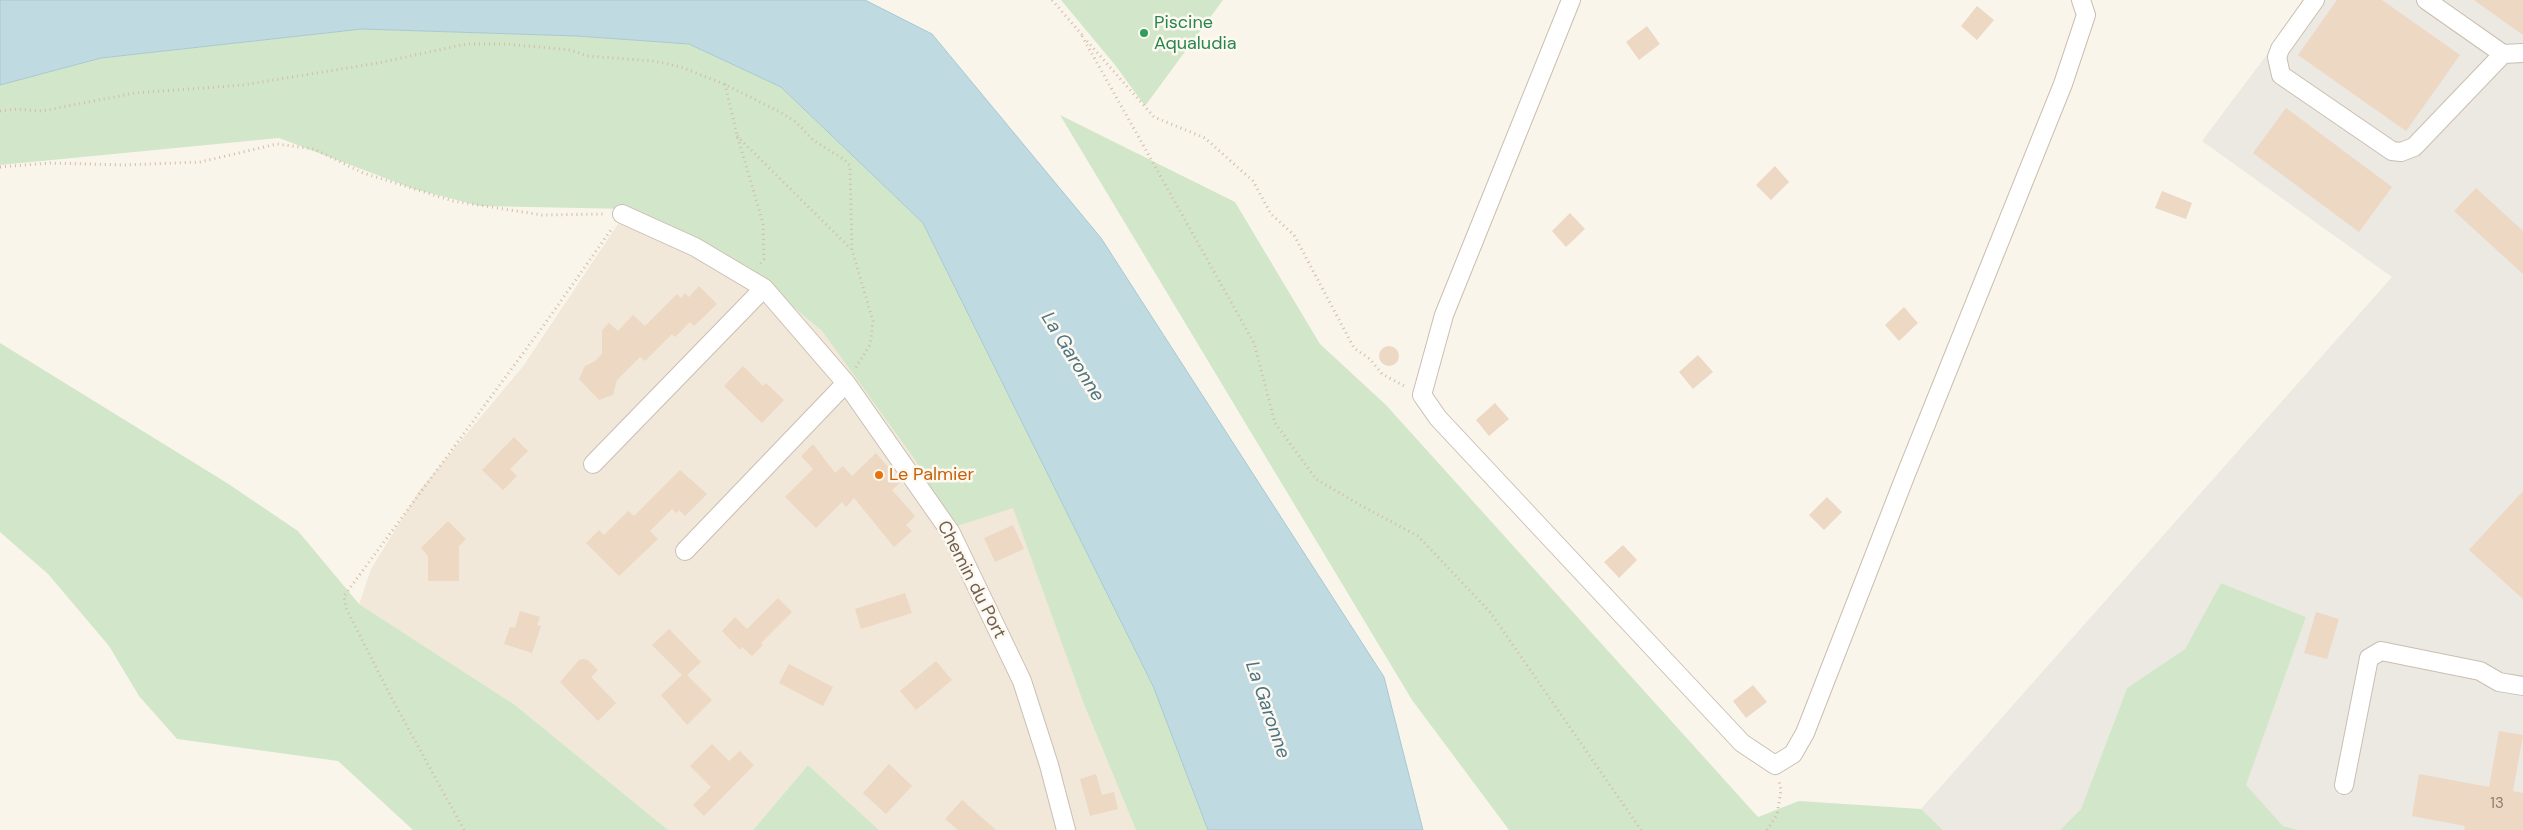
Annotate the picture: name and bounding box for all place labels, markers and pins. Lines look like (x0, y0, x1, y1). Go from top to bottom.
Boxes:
place label: Piscine Aqualudia (1154, 12, 1237, 54)
marker: Piscine Aqualudia (1138, 27, 1150, 39)
place label: Le Palmier (889, 464, 974, 486)
marker: Le Palmier (873, 469, 885, 481)

